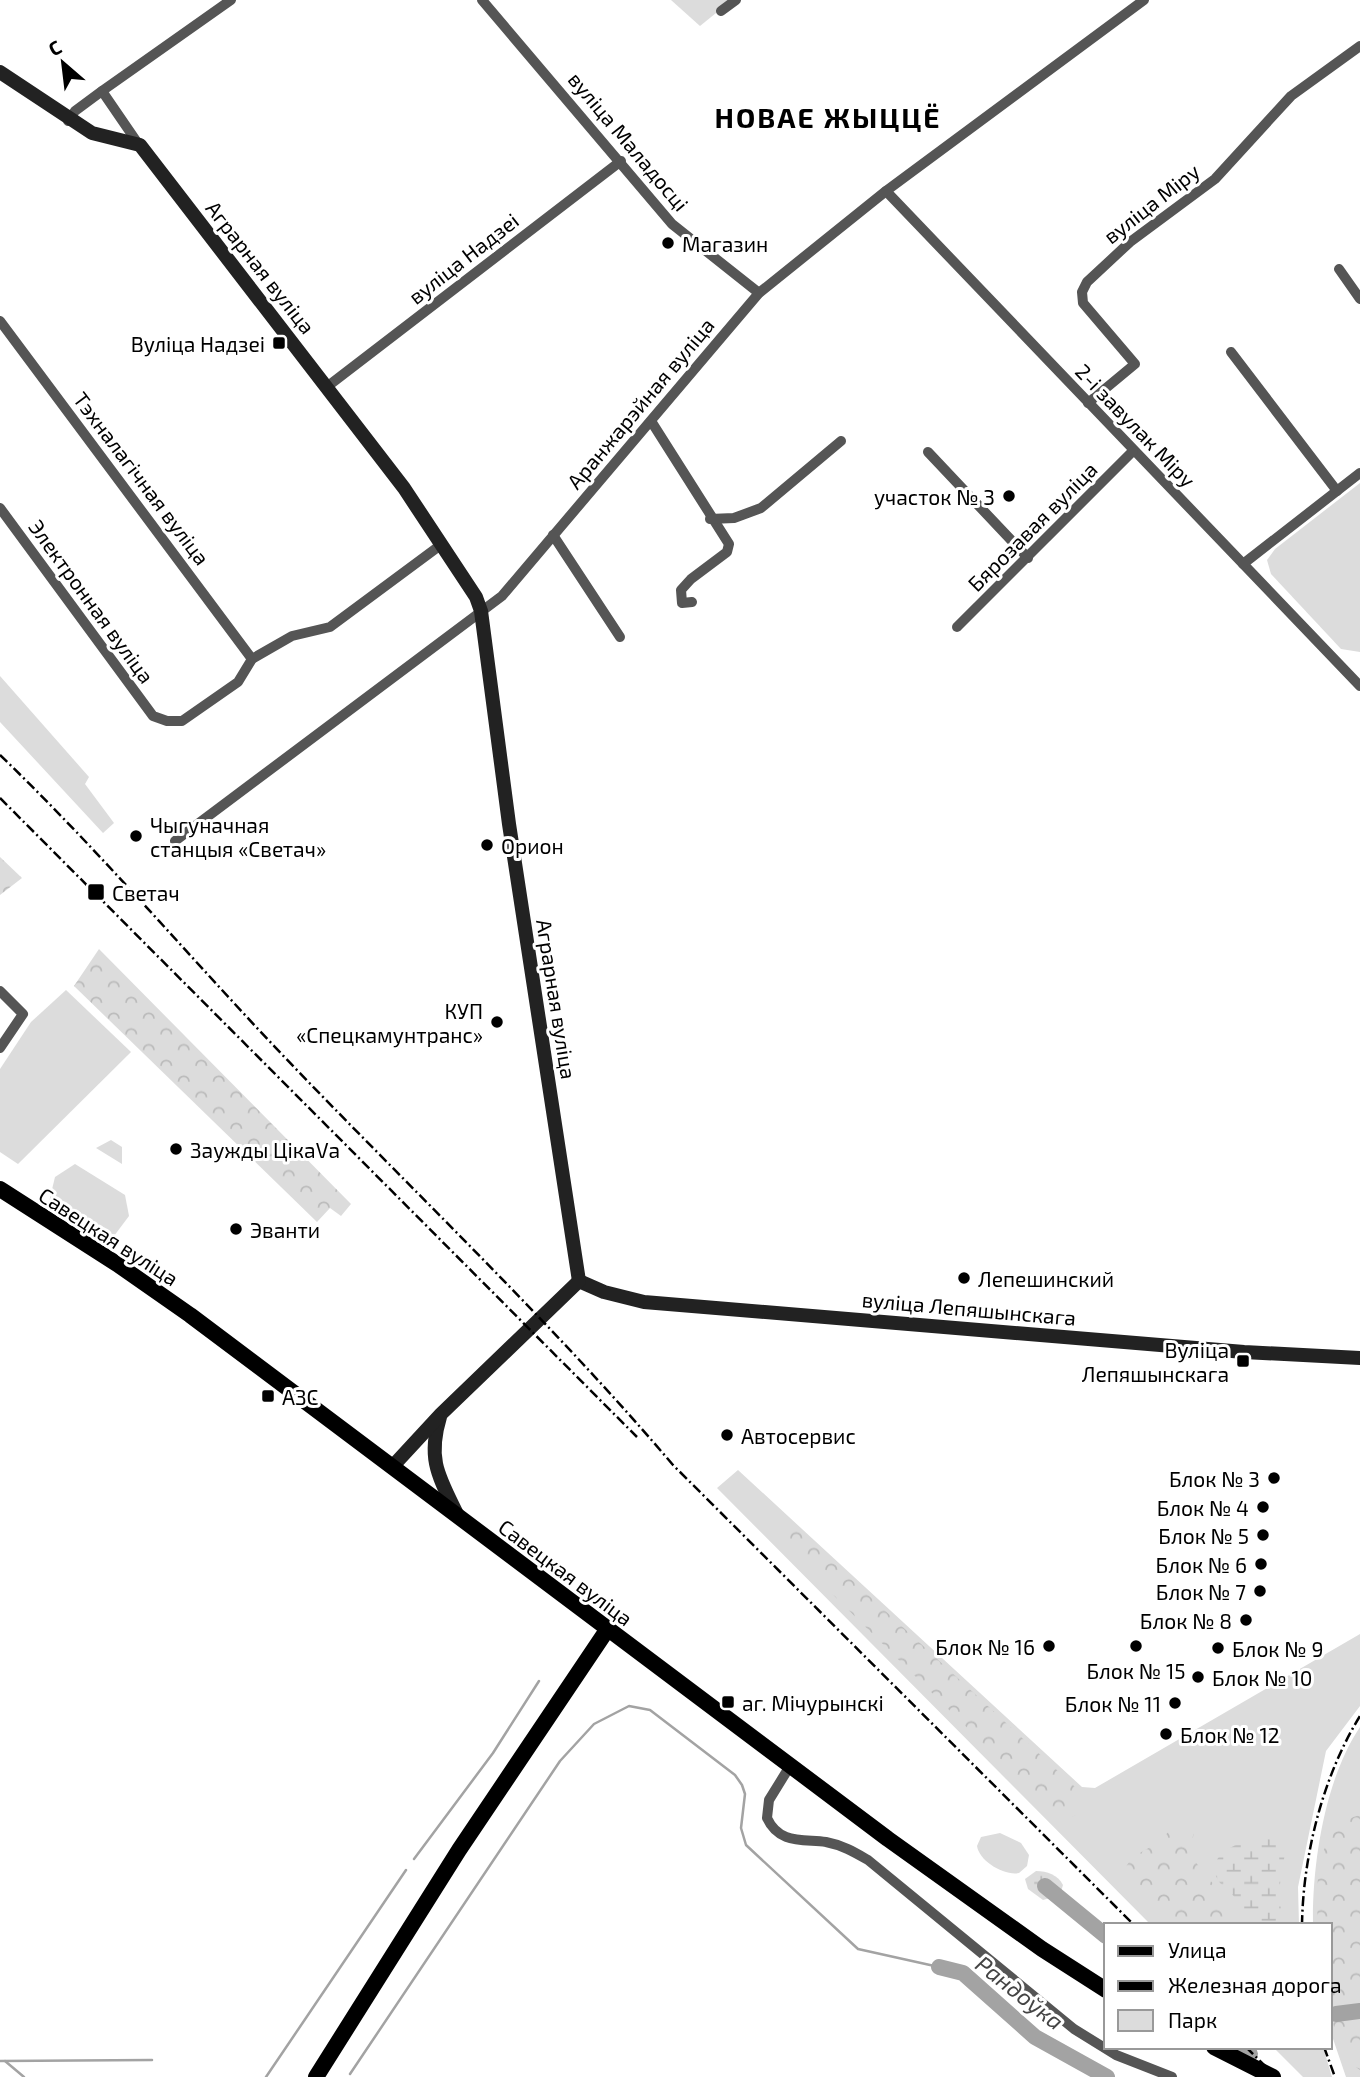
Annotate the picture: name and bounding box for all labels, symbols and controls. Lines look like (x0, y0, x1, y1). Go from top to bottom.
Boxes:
north arrow (28, 28, 98, 98)
text: С (44, 35, 65, 60)
street label: вуліца Маладосці (563, 67, 694, 216)
district label: НОВАЕ ЖЫЦЦЁ (715, 100, 941, 134)
street label: вуліца Міру (1098, 158, 1205, 249)
street label: Аграрная вуліца (201, 196, 321, 339)
street label: вуліца Надзеі (403, 207, 524, 310)
place label: Магазин (682, 231, 768, 256)
marker: Магазин (660, 235, 676, 251)
street label: Аранжарэйная вуліца (561, 312, 720, 494)
place label: Вуліца Надзеі (131, 331, 265, 357)
marker: Вуліца Надзеі (271, 335, 287, 351)
street label: 2-і завулак Міру (1070, 358, 1201, 492)
street label: Тэхналагічная вуліца (68, 387, 215, 570)
street label: Бярозавая вуліца (962, 456, 1103, 597)
place label: участок № 3 (874, 484, 995, 510)
marker: участок № 3 (1001, 488, 1017, 504)
street label: Электронная вуліца (23, 514, 160, 688)
place label: Чыгуначная станцыя «Светач» (150, 812, 326, 861)
marker: Чыгуначная станцыя «Светач» (128, 828, 144, 844)
place label: Орион (501, 833, 564, 858)
marker: Орион (479, 837, 495, 853)
place label: Светач (112, 880, 180, 905)
marker: Светач (86, 882, 106, 902)
street label: Аграрная вуліца (531, 917, 582, 1081)
place label: КУП «Спецкамунтранс» (296, 998, 483, 1048)
marker: КУП «Спецкамунтранс» (489, 1014, 505, 1030)
place label: Заужды ЦікаVа (190, 1137, 340, 1163)
marker: Заужды ЦікаVа (168, 1141, 184, 1157)
street label: Савецкая вуліца (34, 1182, 183, 1291)
place label: Эванти (250, 1217, 320, 1242)
marker: Эванти (228, 1221, 244, 1237)
place label: Лепешинский (978, 1266, 1114, 1291)
marker: Лепешинский (956, 1270, 972, 1286)
street label: вуліца Лепяшынскага (861, 1286, 1077, 1331)
place label: Вуліца Лепяшынскага (1082, 1337, 1229, 1386)
marker: Вуліца Лепяшынскага (1235, 1353, 1251, 1369)
place label: АЗС (282, 1384, 319, 1409)
marker: АЗС (260, 1388, 276, 1404)
place label: Автосервис (741, 1423, 856, 1448)
marker: Автосервис (719, 1427, 735, 1443)
place label: Блок № 3 (1169, 1466, 1260, 1491)
marker: Блок № 3 (1266, 1470, 1282, 1486)
place label: Блок № 4 (1157, 1495, 1249, 1520)
marker: Блок № 4 (1255, 1499, 1271, 1515)
street label: Савецкая вуліца (494, 1514, 638, 1631)
place label: Блок № 5 (1158, 1523, 1249, 1548)
marker: Блок № 5 (1255, 1527, 1271, 1543)
place label: Блок № 6 (1156, 1552, 1247, 1577)
marker: Блок № 6 (1253, 1556, 1269, 1572)
place label: Блок № 7 (1156, 1579, 1246, 1604)
marker: Блок № 7 (1252, 1583, 1268, 1599)
place label: Блок № 8 (1140, 1608, 1232, 1633)
marker: Блок № 8 (1238, 1612, 1254, 1628)
place label: Блок № 16 (935, 1634, 1035, 1659)
place label: Блок № 9 (1232, 1636, 1323, 1661)
marker: Блок № 16 (1041, 1638, 1057, 1654)
marker: Блок № 15 (1128, 1638, 1144, 1654)
marker: Блок № 9 (1210, 1640, 1226, 1656)
place label: Блок № 15 (1086, 1658, 1186, 1683)
place label: Блок № 10 (1212, 1665, 1312, 1690)
marker: Блок № 10 (1190, 1669, 1206, 1685)
place label: аг. Мічурынскі (742, 1690, 884, 1716)
place label: Блок № 11 (1065, 1691, 1161, 1716)
marker: аг. Мічурынскі (720, 1694, 736, 1710)
marker: Блок № 11 (1167, 1695, 1183, 1711)
place label: Блок № 12 (1180, 1722, 1280, 1747)
marker: Блок № 12 (1158, 1726, 1174, 1742)
legend (1104, 1923, 1332, 2049)
text: Улица (1168, 1937, 1227, 1962)
water label: Рандоўка (970, 1949, 1070, 2035)
text: Железная дорога (1168, 1972, 1341, 1997)
text: Парк (1168, 2007, 1217, 2032)

